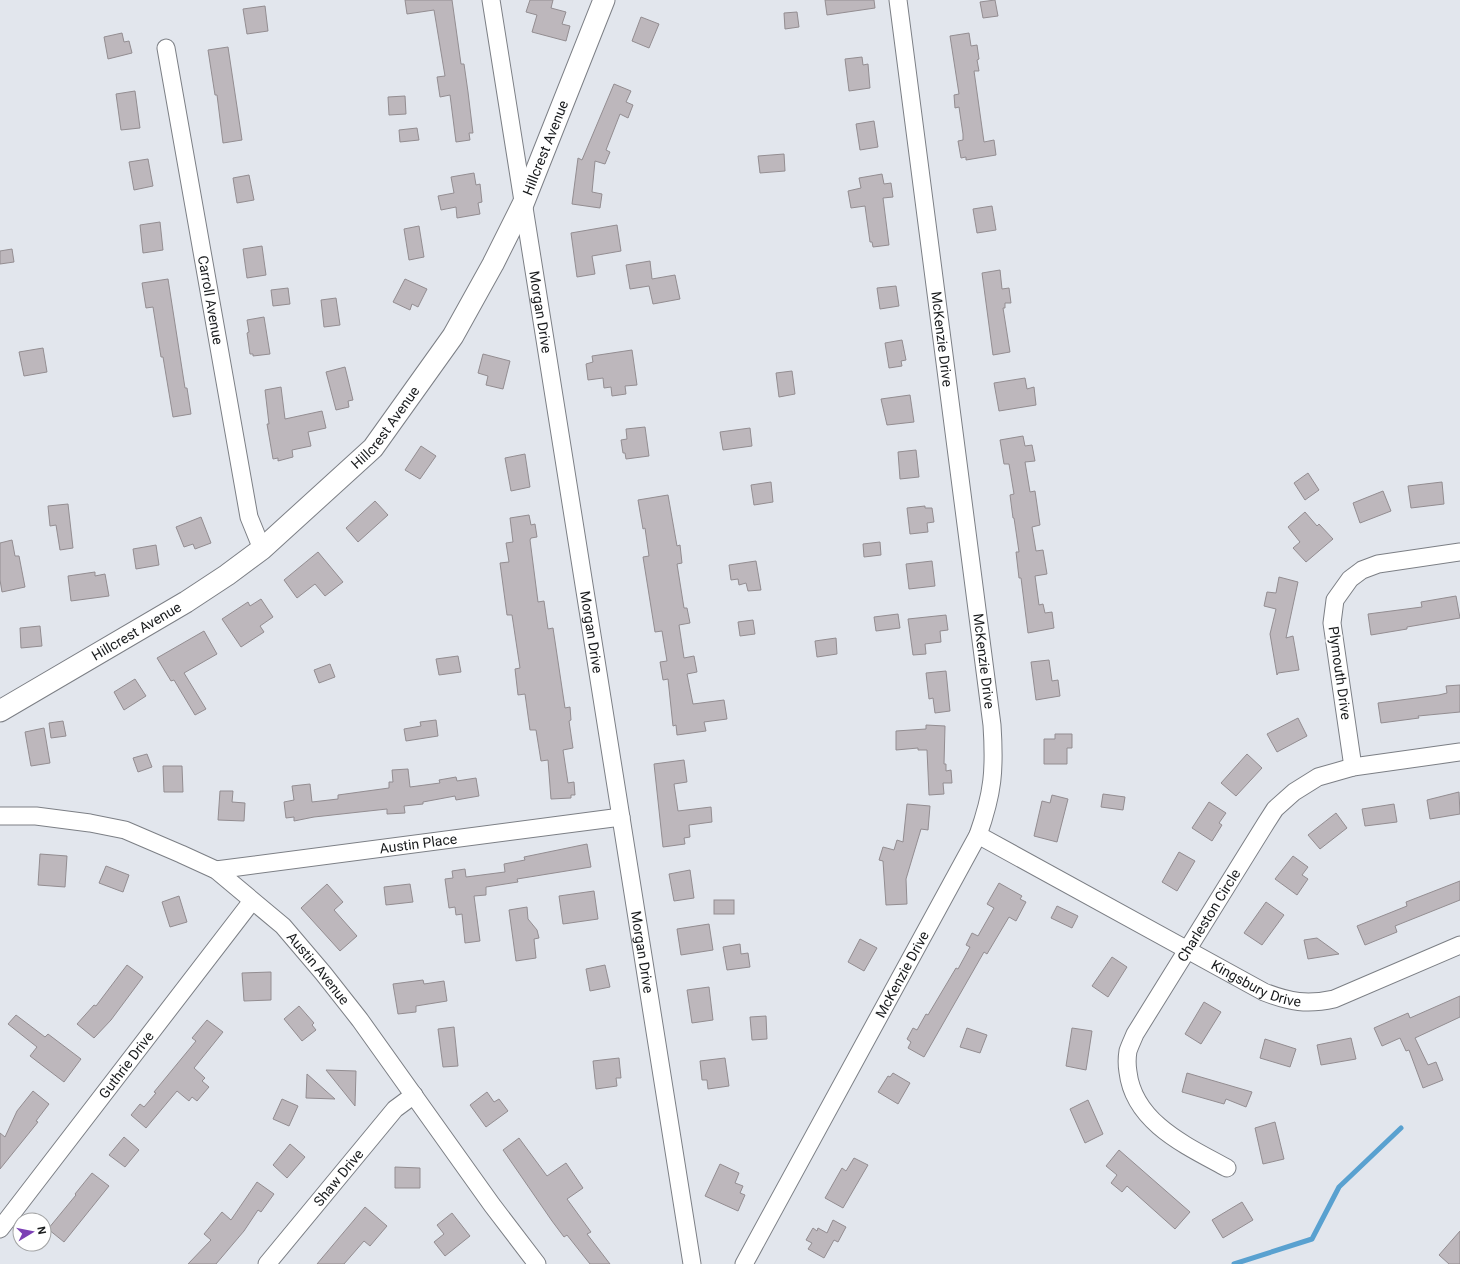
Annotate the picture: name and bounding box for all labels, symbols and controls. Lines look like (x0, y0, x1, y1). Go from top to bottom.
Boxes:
street label: Hillcrest Avenue (519, 98, 571, 197)
street label: Carroll Avenue (195, 254, 226, 346)
street label: Morgan Drive (526, 270, 555, 354)
street label: McKenzie Drive (928, 290, 956, 388)
street label: Hillcrest Avenue (348, 383, 423, 472)
street label: Morgan Drive (577, 590, 606, 674)
street label: Hillcrest Avenue (89, 599, 184, 663)
street label: McKenzie Drive (970, 612, 998, 710)
street label: Plymouth Drive (1326, 625, 1354, 721)
street label: Austin Place (379, 831, 458, 857)
street label: Charleston Circle (1174, 866, 1244, 965)
street label: Morgan Drive (628, 910, 657, 994)
street label: McKenzie Drive (872, 928, 932, 1020)
street label: Austin Avenue (284, 929, 353, 1008)
street label: Kingsbury Drive (1209, 957, 1302, 1010)
street label: Guthrie Drive (95, 1028, 157, 1102)
street label: Shaw Drive (310, 1146, 367, 1209)
north arrow (12, 1212, 52, 1252)
text: N (34, 1225, 48, 1236)

